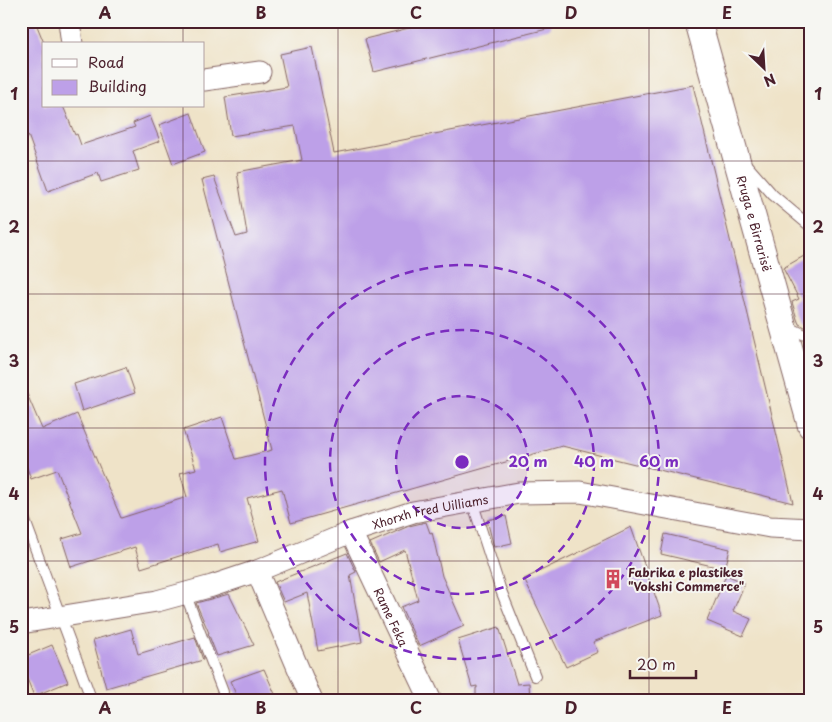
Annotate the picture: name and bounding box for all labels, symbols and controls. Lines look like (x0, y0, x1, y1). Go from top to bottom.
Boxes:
text: A (99, 0, 112, 24)
text: B (256, 0, 267, 24)
text: C (410, 0, 422, 24)
text: D (565, 0, 577, 24)
text: E (722, 0, 732, 24)
legend (42, 42, 205, 108)
north arrow (740, 42, 790, 92)
text: Road (88, 50, 124, 73)
text: N (760, 68, 779, 92)
text: Building (88, 74, 147, 97)
text: 1 (10, 81, 18, 105)
text: 1 (814, 81, 822, 105)
street label: Rruga e Birrarisë (732, 173, 776, 273)
text: 2 (8, 214, 20, 238)
text: 2 (812, 214, 824, 238)
text: 3 (9, 348, 19, 372)
text: 3 (813, 348, 823, 372)
text: 20 m (509, 449, 547, 472)
text: 40 m (574, 449, 614, 472)
text: 60 m (639, 449, 679, 472)
centre of rings (453, 453, 471, 471)
text: 4 (9, 481, 20, 505)
text: 4 (813, 481, 824, 505)
street label: Xhorxh Fred Uilliams (370, 490, 490, 534)
place label: Fabrika e plastikes "Vokshi Commerce" (628, 563, 744, 595)
building icon: Fabrika e plastikes "Vokshi Commerce" (602, 568, 624, 590)
street label: Rame Feka (370, 585, 413, 650)
text: 5 (9, 614, 19, 638)
text: 5 (813, 614, 823, 638)
scale bar (630, 647, 696, 679)
text: 20 m (637, 652, 676, 675)
text: A (99, 695, 112, 719)
text: B (256, 695, 267, 719)
text: C (410, 695, 422, 719)
text: D (565, 695, 577, 719)
text: E (722, 695, 732, 719)

